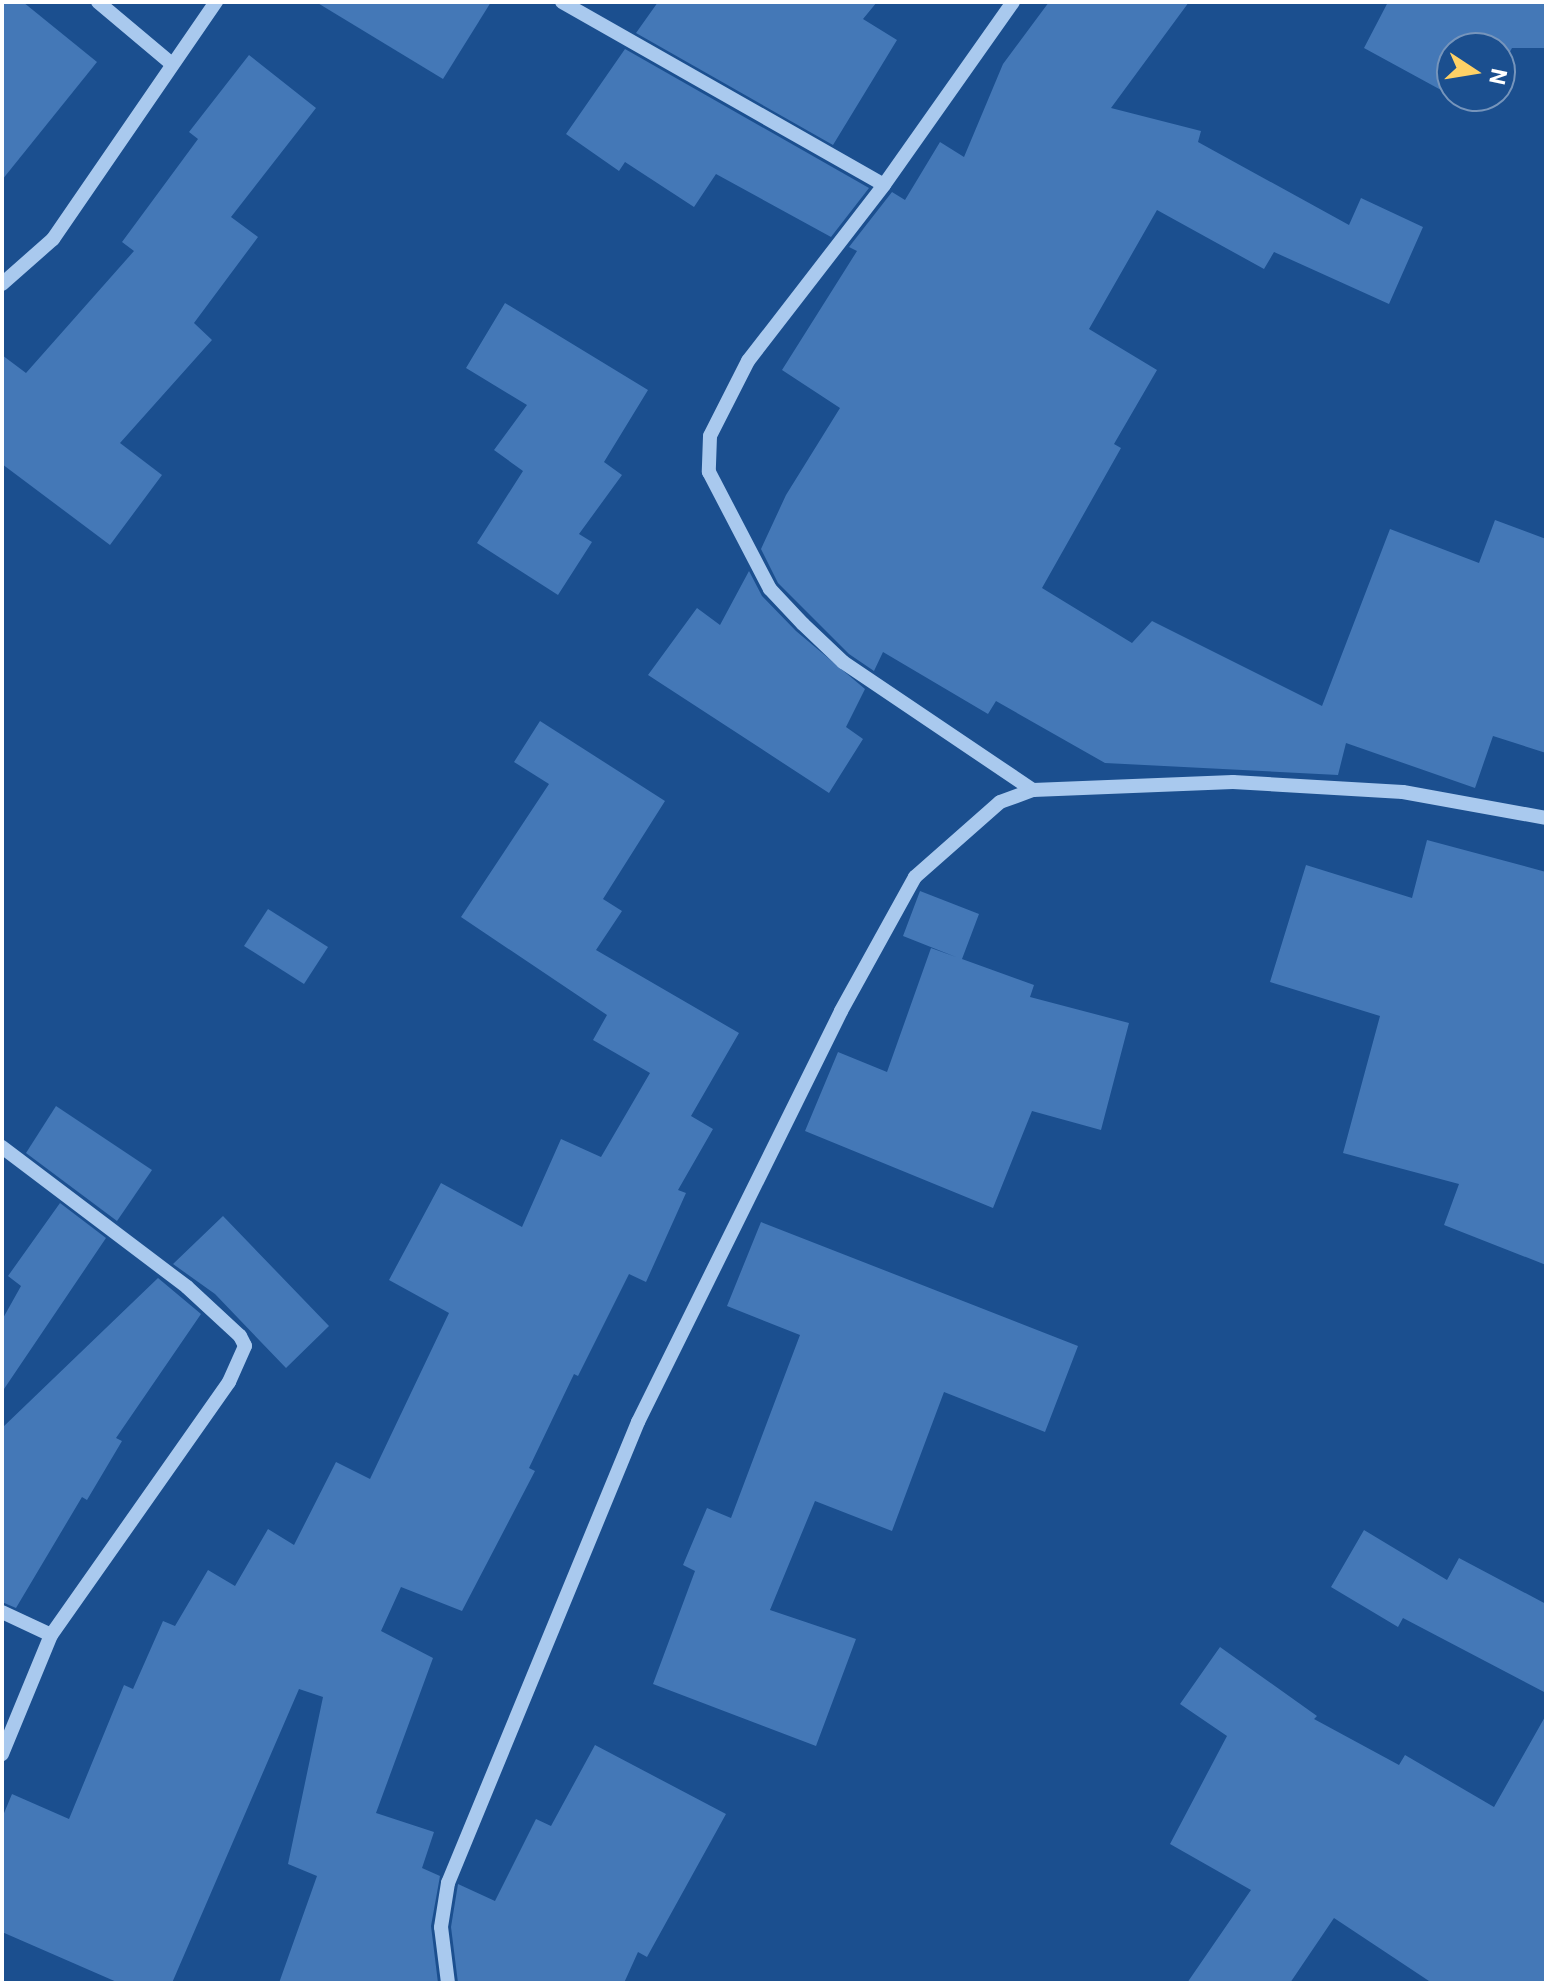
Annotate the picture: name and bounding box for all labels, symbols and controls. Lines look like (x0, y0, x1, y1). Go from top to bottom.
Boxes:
north arrow (1436, 32, 1516, 112)
text: N (1484, 66, 1512, 87)

